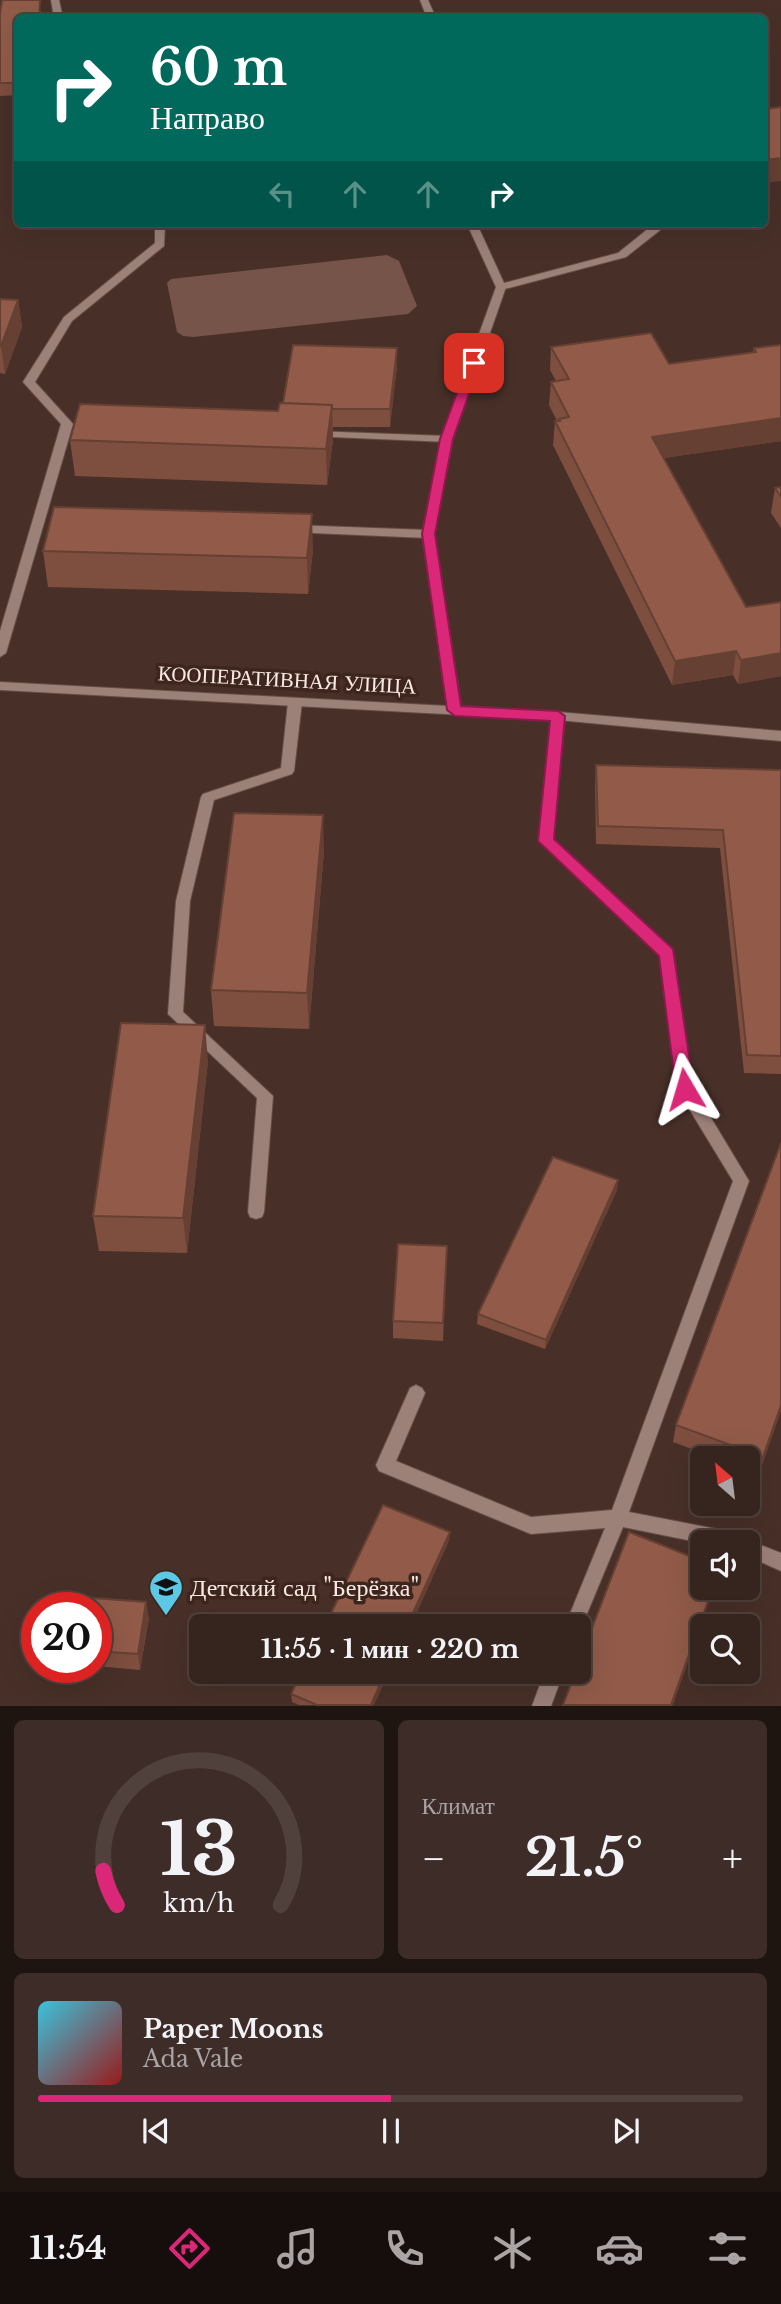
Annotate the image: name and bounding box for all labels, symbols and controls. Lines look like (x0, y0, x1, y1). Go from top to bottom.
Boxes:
text: 60 m (150, 37, 287, 98)
icon: right (35, 42, 126, 133)
text: Направо (150, 98, 265, 138)
icon: left (263, 175, 301, 213)
icon: ahead (336, 175, 374, 213)
icon: ahead (409, 175, 447, 213)
icon: right (482, 175, 520, 213)
pin (444, 333, 504, 393)
icon: arrive (455, 344, 493, 382)
street label: КООПЕРАТИВНАЯ УЛИЦА (157, 660, 418, 700)
position arrow (648, 1052, 722, 1126)
north arrow (690, 1446, 760, 1516)
map controls (690, 1446, 760, 1684)
button: sound (690, 1530, 760, 1600)
school or university icon: Детский сад "Берёзка" (147, 1568, 185, 1617)
place label: Детский сад "Берёзка" (190, 1573, 419, 1602)
speed limit sign: 20 (21, 1592, 112, 1683)
button: search (690, 1614, 760, 1684)
text: 11:55 · 1 мин · 220 m (261, 1633, 519, 1665)
text: Климат (422, 1792, 495, 1820)
text: 13 (160, 1805, 238, 1896)
text: 21.5° (525, 1826, 643, 1890)
text: − (422, 1835, 446, 1882)
text: + (722, 1835, 743, 1882)
text: km/h (163, 1888, 234, 1919)
text: Paper Moons (143, 2013, 324, 2045)
text: Ada Vale (143, 2045, 243, 2073)
icon: previous (137, 2112, 175, 2150)
icon: pause (372, 2112, 410, 2150)
icon: next (607, 2112, 645, 2150)
icon: directions (165, 2224, 214, 2273)
icon: music (273, 2224, 322, 2273)
icon: phone (380, 2224, 429, 2273)
icon: climate (488, 2224, 537, 2273)
icon: car (595, 2224, 644, 2273)
icon: filters (703, 2224, 752, 2273)
text: 11:54 (29, 2228, 107, 2268)

